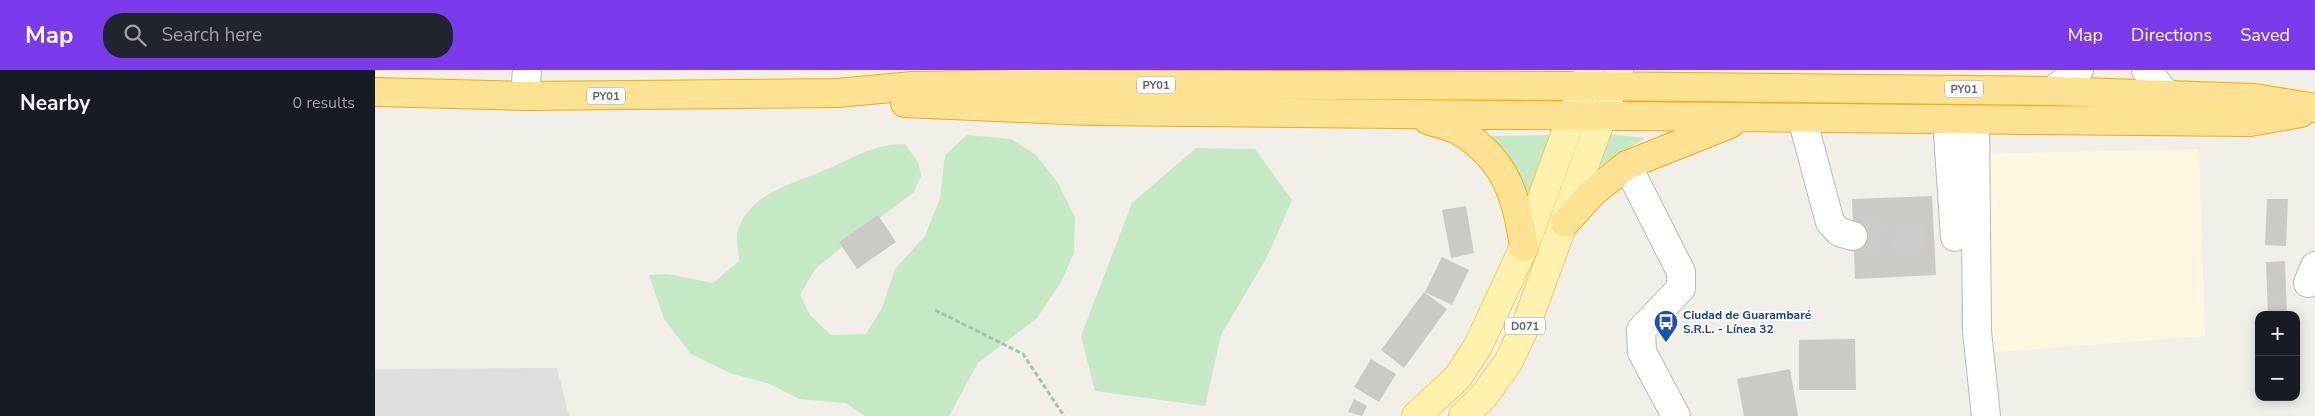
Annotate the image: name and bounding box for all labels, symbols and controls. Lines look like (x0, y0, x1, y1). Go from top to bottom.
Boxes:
search box (103, 13, 453, 58)
text: Map (25, 19, 73, 51)
icon: search (121, 21, 149, 49)
text: Search here (161, 22, 262, 48)
text: Map (2068, 23, 2103, 47)
text: Directions (2131, 23, 2212, 47)
text: Saved (2240, 23, 2290, 47)
road number: PY01 (1137, 76, 1175, 94)
road number: PY01 (1945, 80, 1983, 98)
road number: PY01 (587, 88, 625, 104)
text: Nearby (20, 89, 90, 117)
text: 0 results (293, 92, 355, 114)
place label: Ciudad de Guarambaré S.R.L. - Línea 32 (1683, 307, 1812, 337)
bus stop icon: Ciudad de Guarambaré S.R.L. - Línea 32 (1653, 309, 1679, 343)
map controls (2255, 311, 2300, 401)
button: + (2255, 311, 2300, 356)
road number: D071 (1505, 318, 1545, 334)
button: − (2255, 356, 2300, 401)

